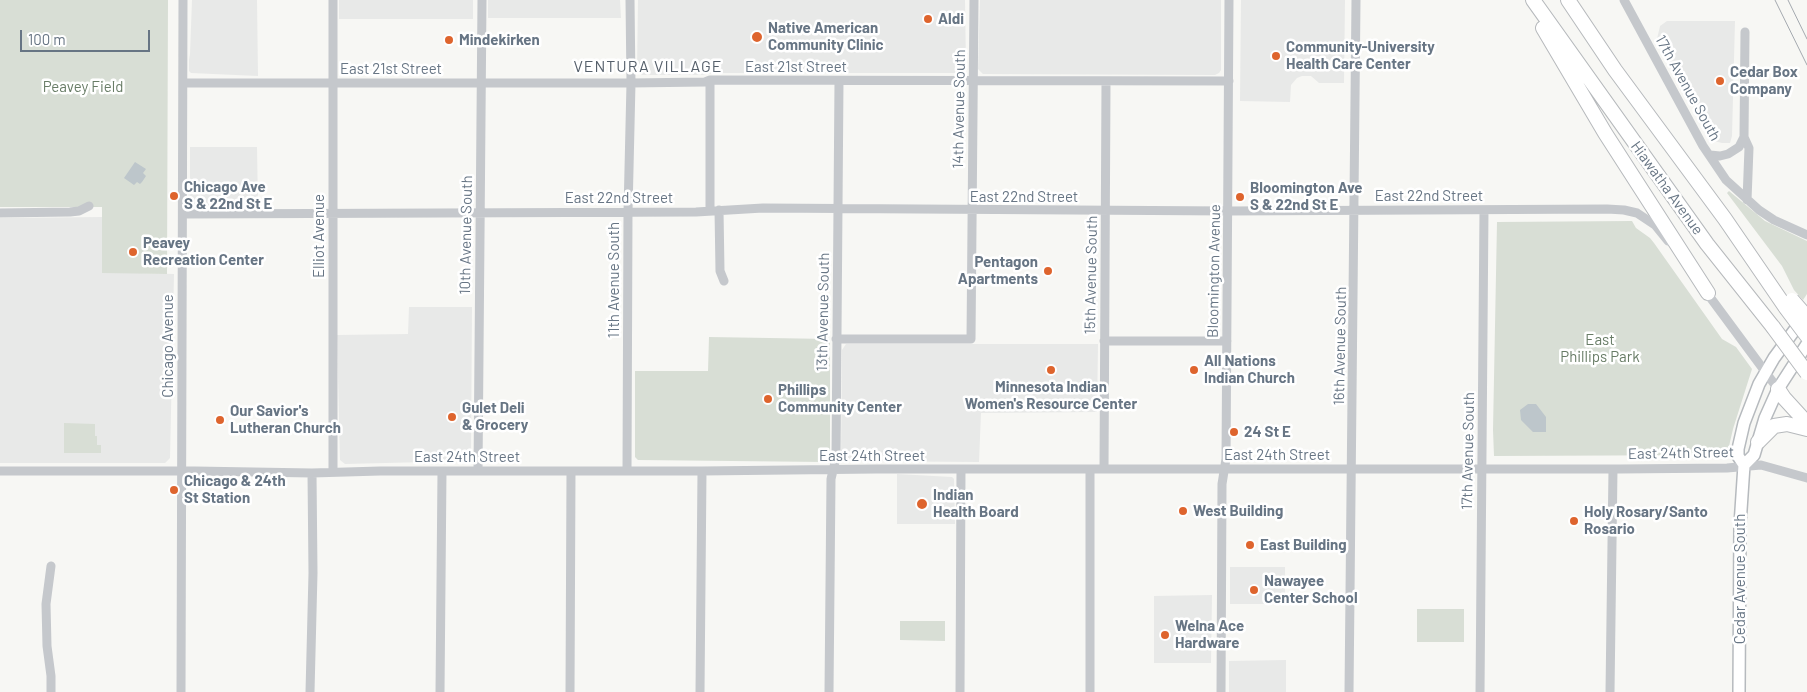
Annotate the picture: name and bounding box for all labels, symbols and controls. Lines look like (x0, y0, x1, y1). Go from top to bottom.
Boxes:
place label: Aldi (938, 10, 964, 28)
marker: Aldi (922, 13, 934, 25)
place label: Native American Community Clinic (768, 19, 884, 54)
scale bar (22, 20, 152, 52)
text: 100 m (28, 30, 66, 48)
marker: Native American Community Clinic (750, 30, 764, 44)
place label: Mindekirken (459, 31, 540, 49)
street label: 17th Avenue South (1652, 32, 1724, 144)
marker: Mindekirken (443, 34, 455, 46)
place label: Community-University Health Care Center (1286, 38, 1435, 73)
street label: 14th Avenue South (949, 49, 969, 169)
marker: Community-University Health Care Center (1270, 50, 1282, 62)
district label: VENTURA VILLAGE (572, 57, 724, 77)
street label: East 21st Street (745, 58, 847, 76)
street label: East 21st Street (340, 60, 442, 78)
place label: Cedar Box Company (1730, 63, 1798, 98)
marker: Cedar Box Company (1714, 75, 1726, 87)
park label: Peavey Field (43, 78, 123, 96)
street label: Hiawatha Avenue (1627, 138, 1707, 238)
street label: 10th Avenue South (456, 175, 476, 295)
place label: Chicago Ave S & 22nd St E (184, 178, 272, 213)
place label: Bloomington Ave S & 22nd St E (1250, 179, 1362, 214)
street label: East 22nd Street (1375, 187, 1483, 205)
street label: East 22nd Street (970, 188, 1078, 206)
street label: East 22nd Street (565, 189, 673, 207)
marker: Chicago Ave S & 22nd St E (168, 190, 180, 202)
marker: Bloomington Ave S & 22nd St E (1234, 191, 1246, 203)
street label: Elliot Avenue (310, 194, 328, 278)
street label: Bloomington Avenue (1204, 204, 1224, 338)
street label: 15th Avenue South (1081, 216, 1101, 334)
street label: 11th Avenue South (605, 222, 623, 338)
place label: Peavey Recreation Center (143, 234, 264, 269)
marker: Peavey Recreation Center (127, 246, 139, 258)
street label: 13th Avenue South (813, 252, 833, 372)
place label: Pentagon Apartments (958, 253, 1038, 288)
marker: Pentagon Apartments (1042, 265, 1054, 277)
street label: 16th Avenue South (1330, 286, 1350, 406)
street label: Chicago Avenue (159, 294, 177, 398)
park label: East Phillips Park (1560, 331, 1640, 366)
place label: All Nations Indian Church (1204, 352, 1295, 387)
marker: Minnesota Indian Women's Resource Center (1045, 364, 1057, 376)
marker: All Nations Indian Church (1188, 364, 1200, 376)
place label: Minnesota Indian Women's Resource Center (965, 378, 1137, 413)
place label: Phillips Community Center (778, 381, 902, 416)
street label: 17th Avenue South (1458, 392, 1478, 510)
marker: Phillips Community Center (762, 393, 774, 405)
place label: Gulet Deli & Grocery (462, 399, 528, 434)
place label: Our Savior's Lutheran Church (230, 402, 341, 437)
marker: Gulet Deli & Grocery (446, 411, 458, 423)
marker: Our Savior's Lutheran Church (214, 414, 226, 426)
place label: 24 St E (1244, 423, 1291, 441)
marker: 24 St E (1228, 426, 1240, 438)
street label: East 24th Street (1628, 443, 1734, 463)
street label: East 24th Street (1224, 446, 1330, 464)
street label: East 24th Street (819, 447, 925, 465)
street label: East 24th Street (414, 448, 520, 466)
place label: Chicago & 24th St Station (184, 472, 286, 507)
marker: Chicago & 24th St Station (168, 484, 180, 496)
place label: Indian Health Board (933, 486, 1019, 521)
marker: Indian Health Board (915, 497, 929, 511)
place label: West Building (1193, 502, 1283, 520)
place label: Holy Rosary/Santo Rosario (1584, 503, 1708, 538)
marker: West Building (1177, 505, 1189, 517)
street label: Cedar Avenue South (1731, 514, 1749, 644)
marker: Holy Rosary/Santo Rosario (1568, 515, 1580, 527)
place label: East Building (1260, 536, 1347, 554)
marker: East Building (1244, 539, 1256, 551)
place label: Nawayee Center School (1264, 572, 1358, 607)
marker: Nawayee Center School (1248, 584, 1260, 596)
place label: Welna Ace Hardware (1175, 617, 1244, 652)
marker: Welna Ace Hardware (1159, 629, 1171, 641)

